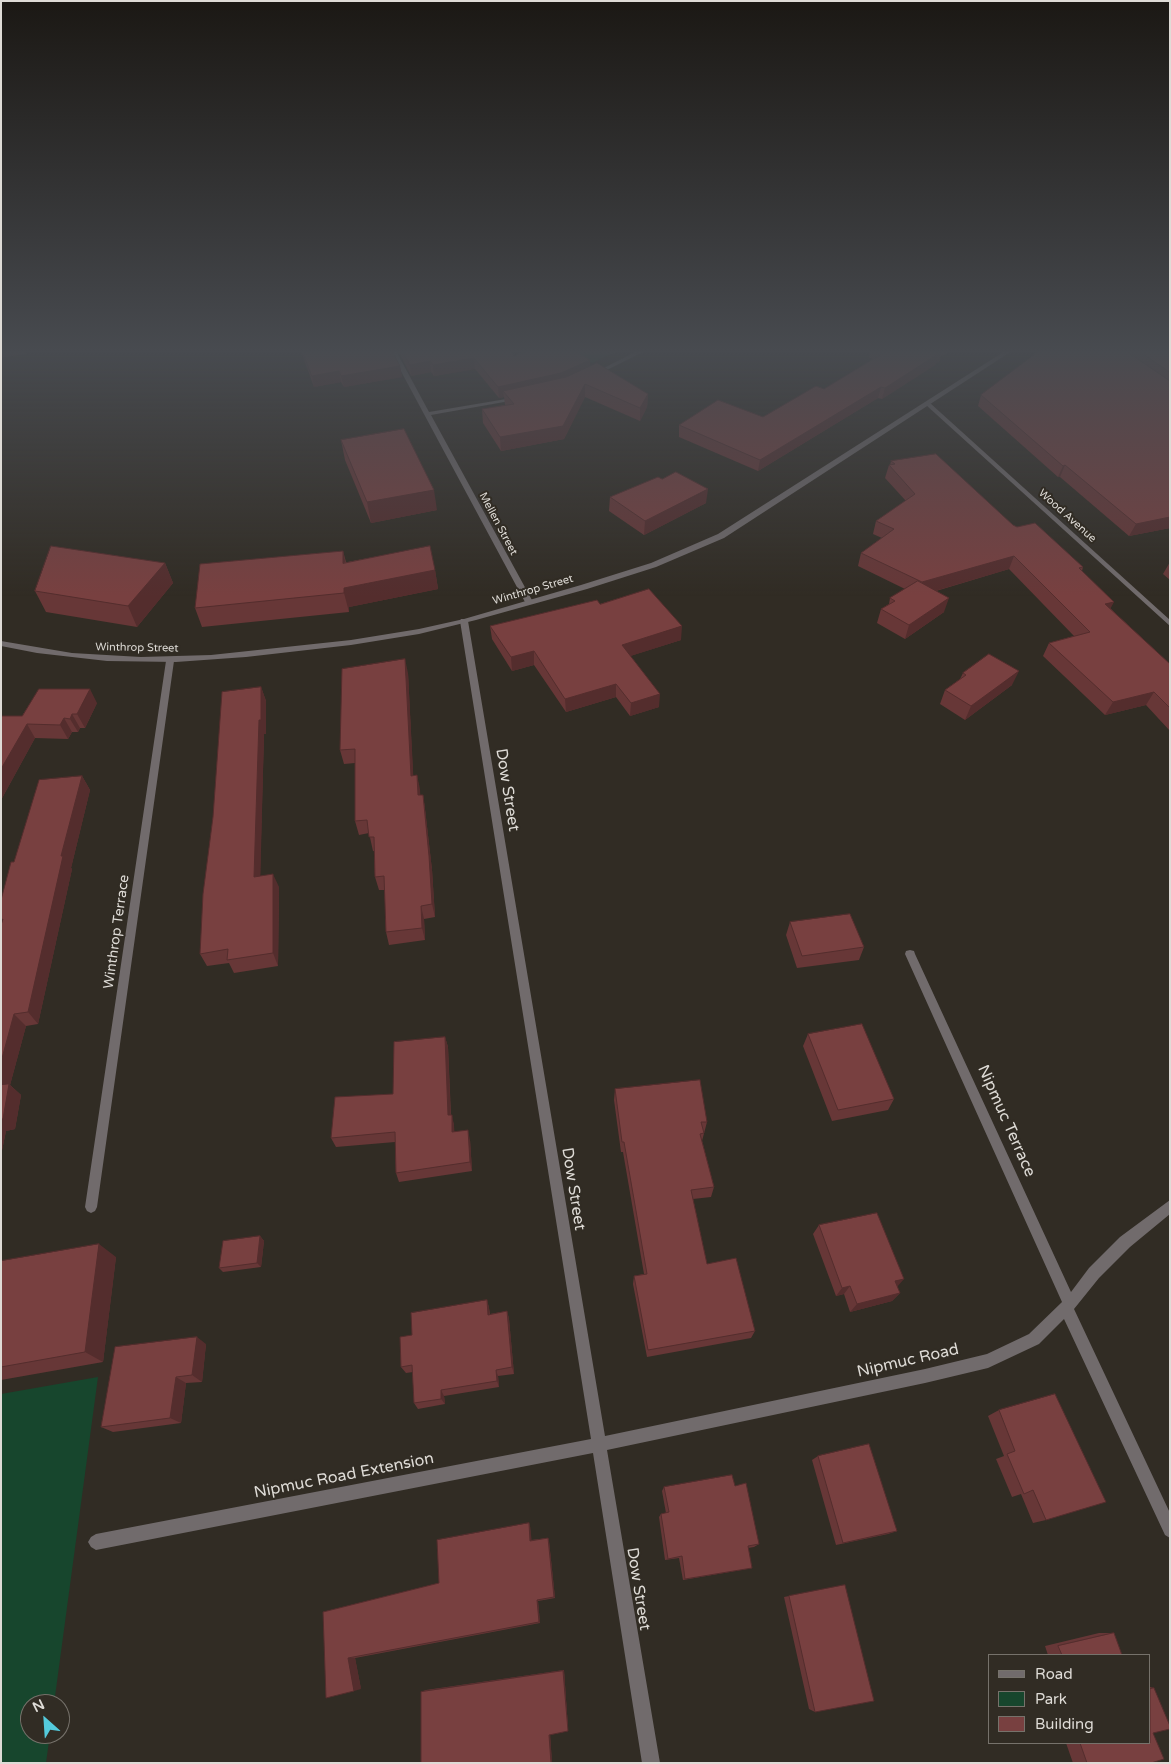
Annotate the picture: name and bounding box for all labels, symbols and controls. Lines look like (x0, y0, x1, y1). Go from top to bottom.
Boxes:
street label: Wood Avenue (1035, 487, 1099, 545)
street label: Mellen Street (476, 490, 520, 558)
street label: Winthrop Street (491, 572, 575, 608)
street label: Winthrop Street (95, 641, 179, 655)
street label: Dow Street (491, 747, 523, 833)
street label: Winthrop Terrace (101, 874, 133, 990)
street label: Nipmuc Terrace (973, 1062, 1039, 1180)
street label: Dow Street (557, 1146, 589, 1232)
street label: Nipmuc Road (855, 1340, 961, 1382)
street label: Nipmuc Road Extension (252, 1449, 436, 1503)
street label: Dow Street (622, 1546, 654, 1632)
legend (988, 1654, 1151, 1744)
text: Road (1035, 1665, 1073, 1683)
text: Park (1035, 1690, 1067, 1708)
north arrow (20, 1694, 70, 1744)
text: N (30, 1696, 47, 1716)
text: Building (1035, 1715, 1094, 1733)

